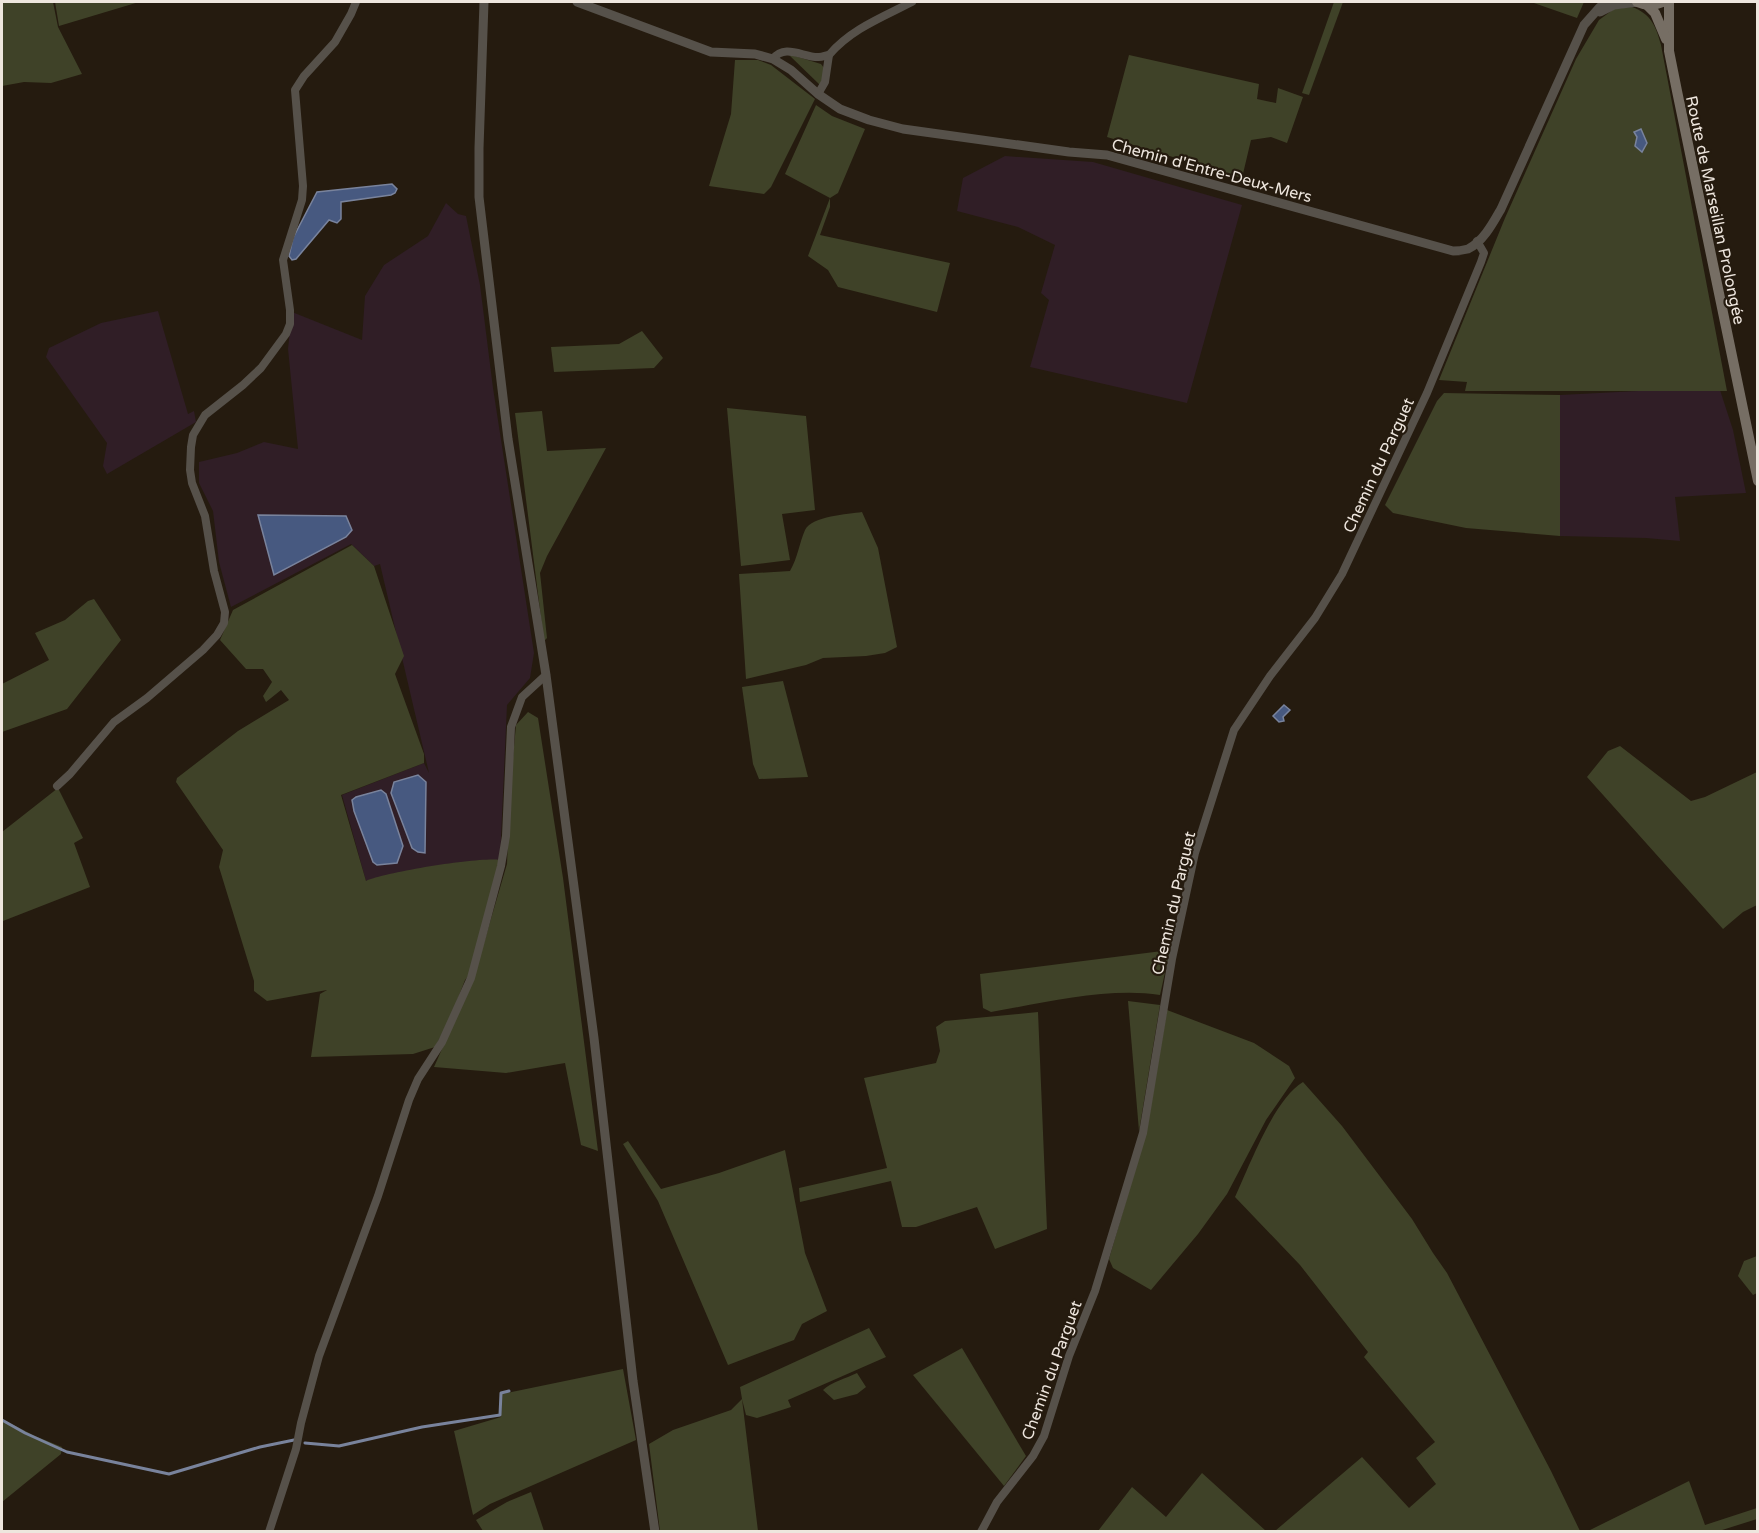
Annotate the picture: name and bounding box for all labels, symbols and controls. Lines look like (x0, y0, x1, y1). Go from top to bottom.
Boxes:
street label: Route de Marseillan Prolongée (1681, 94, 1749, 326)
street label: Chemin d'Entre-Deux-Mers (1109, 135, 1314, 207)
street label: Chemin du Parguet (1339, 395, 1419, 536)
street label: Chemin du Parguet (1148, 829, 1200, 977)
street label: Chemin du Parguet (1017, 1298, 1086, 1443)

